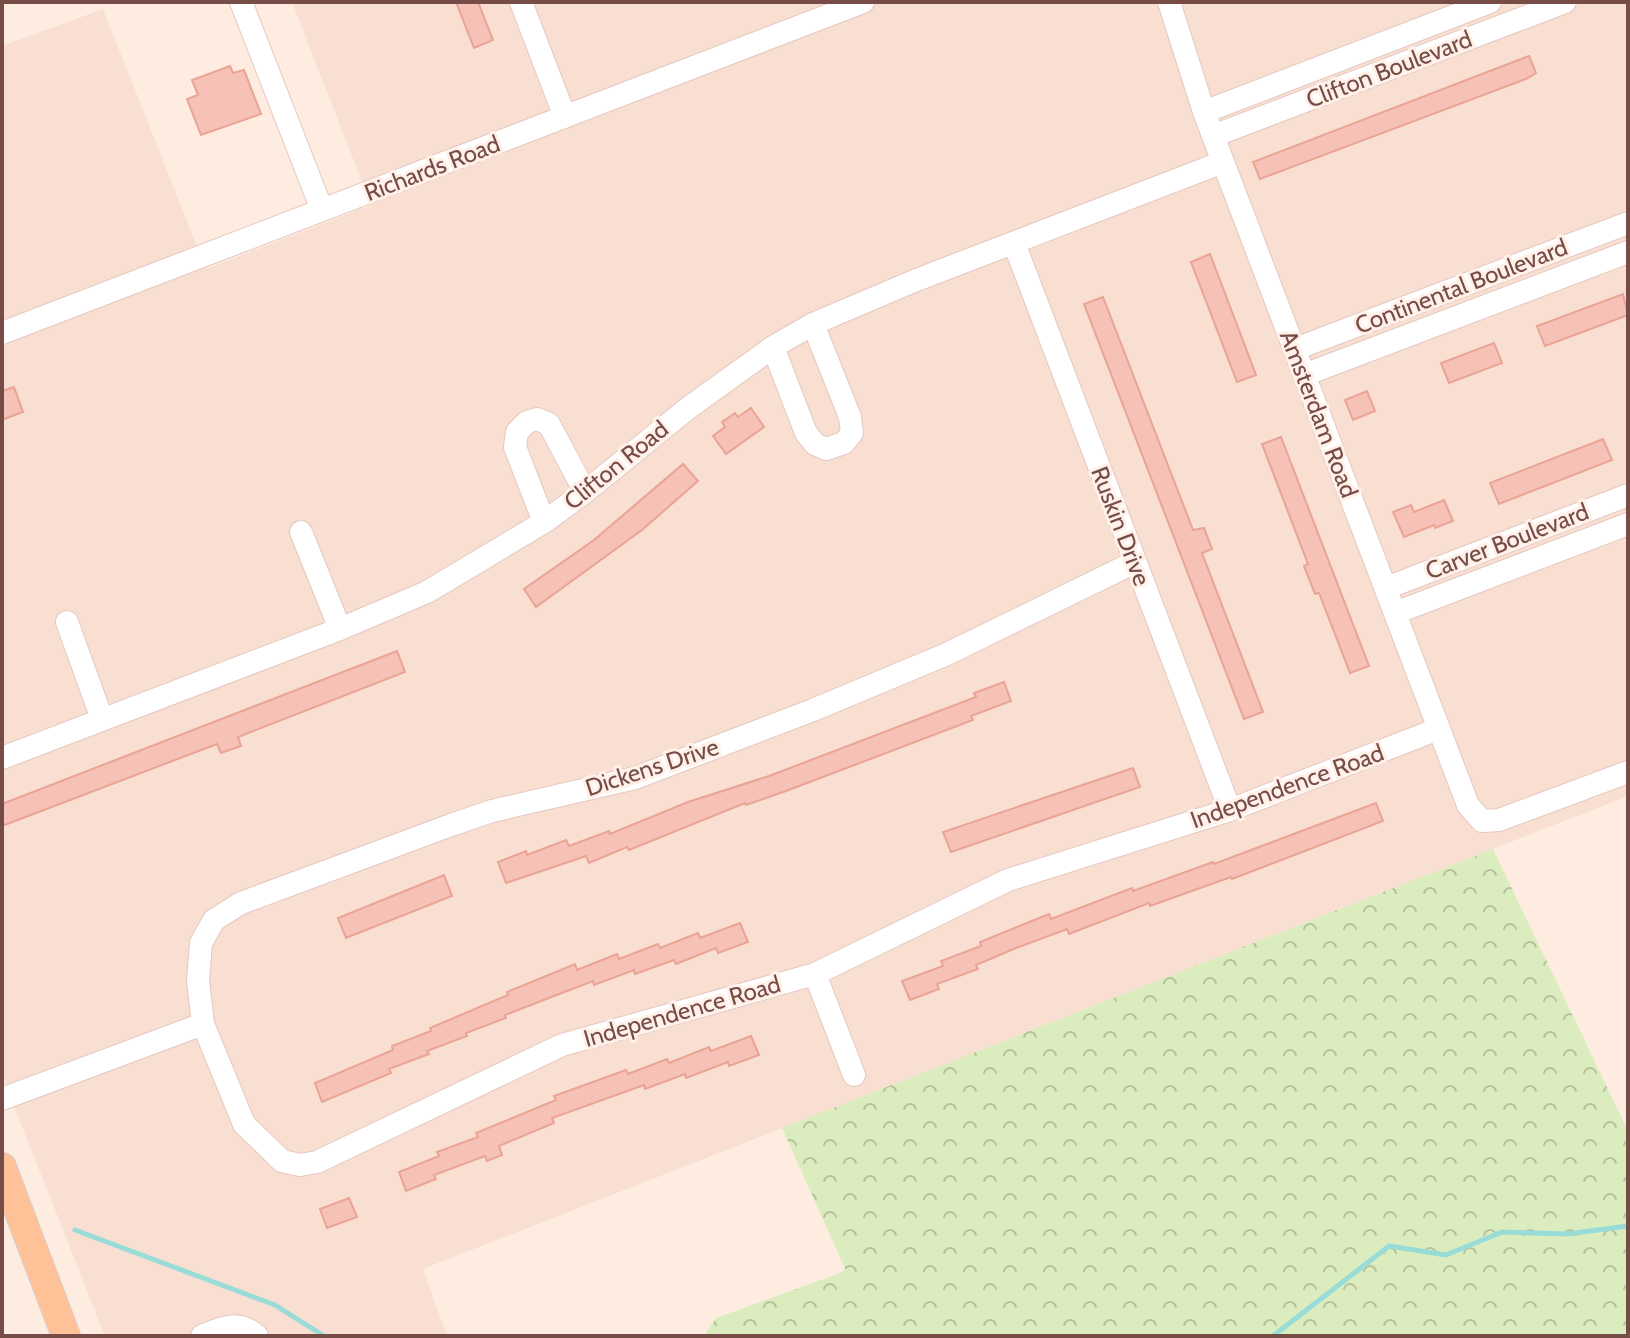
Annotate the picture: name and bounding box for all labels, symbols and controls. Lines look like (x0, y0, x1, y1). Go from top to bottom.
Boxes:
street label: Clifton Boulevard (1302, 24, 1476, 114)
street label: Richards Road (360, 129, 504, 207)
street label: Continental Boulevard (1351, 232, 1571, 340)
street label: Amsterdam Road (1274, 326, 1364, 502)
street label: Clifton Road (558, 414, 674, 516)
street label: Ruskin Drive (1085, 462, 1157, 590)
street label: Carver Boulevard (1421, 497, 1593, 585)
street label: Dickens Drive (582, 732, 722, 802)
street label: Independence Road (1186, 738, 1388, 834)
street label: Independence Road (580, 969, 784, 1053)

